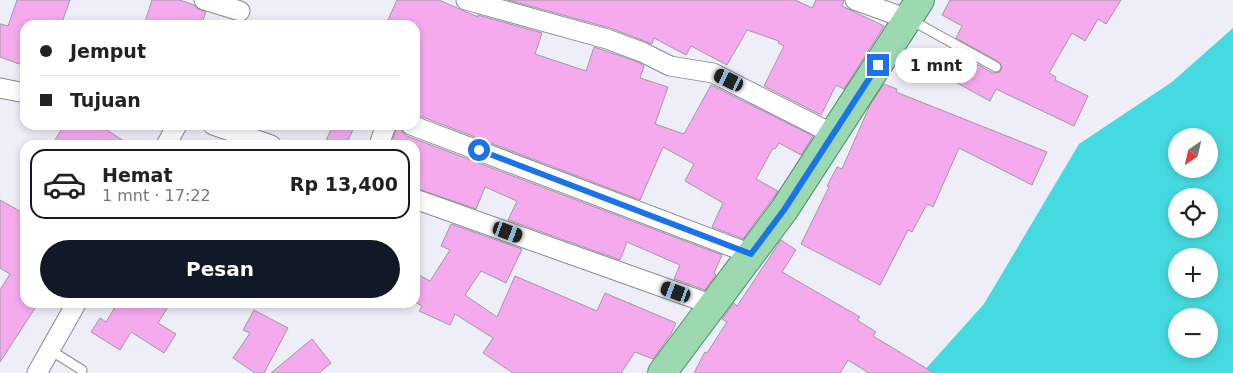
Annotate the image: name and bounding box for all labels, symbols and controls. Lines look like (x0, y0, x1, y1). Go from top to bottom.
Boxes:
text: Jemput (70, 40, 146, 62)
callout: 1 mnt (896, 48, 978, 82)
route end (867, 54, 889, 76)
text: 1 mnt (910, 56, 962, 75)
car (712, 67, 745, 93)
text: Tujuan (70, 89, 141, 111)
north arrow (1168, 128, 1218, 178)
map controls (1168, 128, 1218, 358)
route start (468, 139, 490, 161)
icon: car (42, 162, 87, 207)
text: Hemat (102, 164, 173, 186)
text: Rp 13,400 (290, 173, 398, 195)
text: 1 mnt · 17:22 (102, 186, 211, 205)
button: locate (1168, 188, 1218, 238)
car (491, 220, 524, 244)
button: Pesan (40, 240, 400, 298)
button: + (1168, 248, 1218, 298)
car (659, 280, 692, 304)
button: − (1168, 308, 1218, 358)

